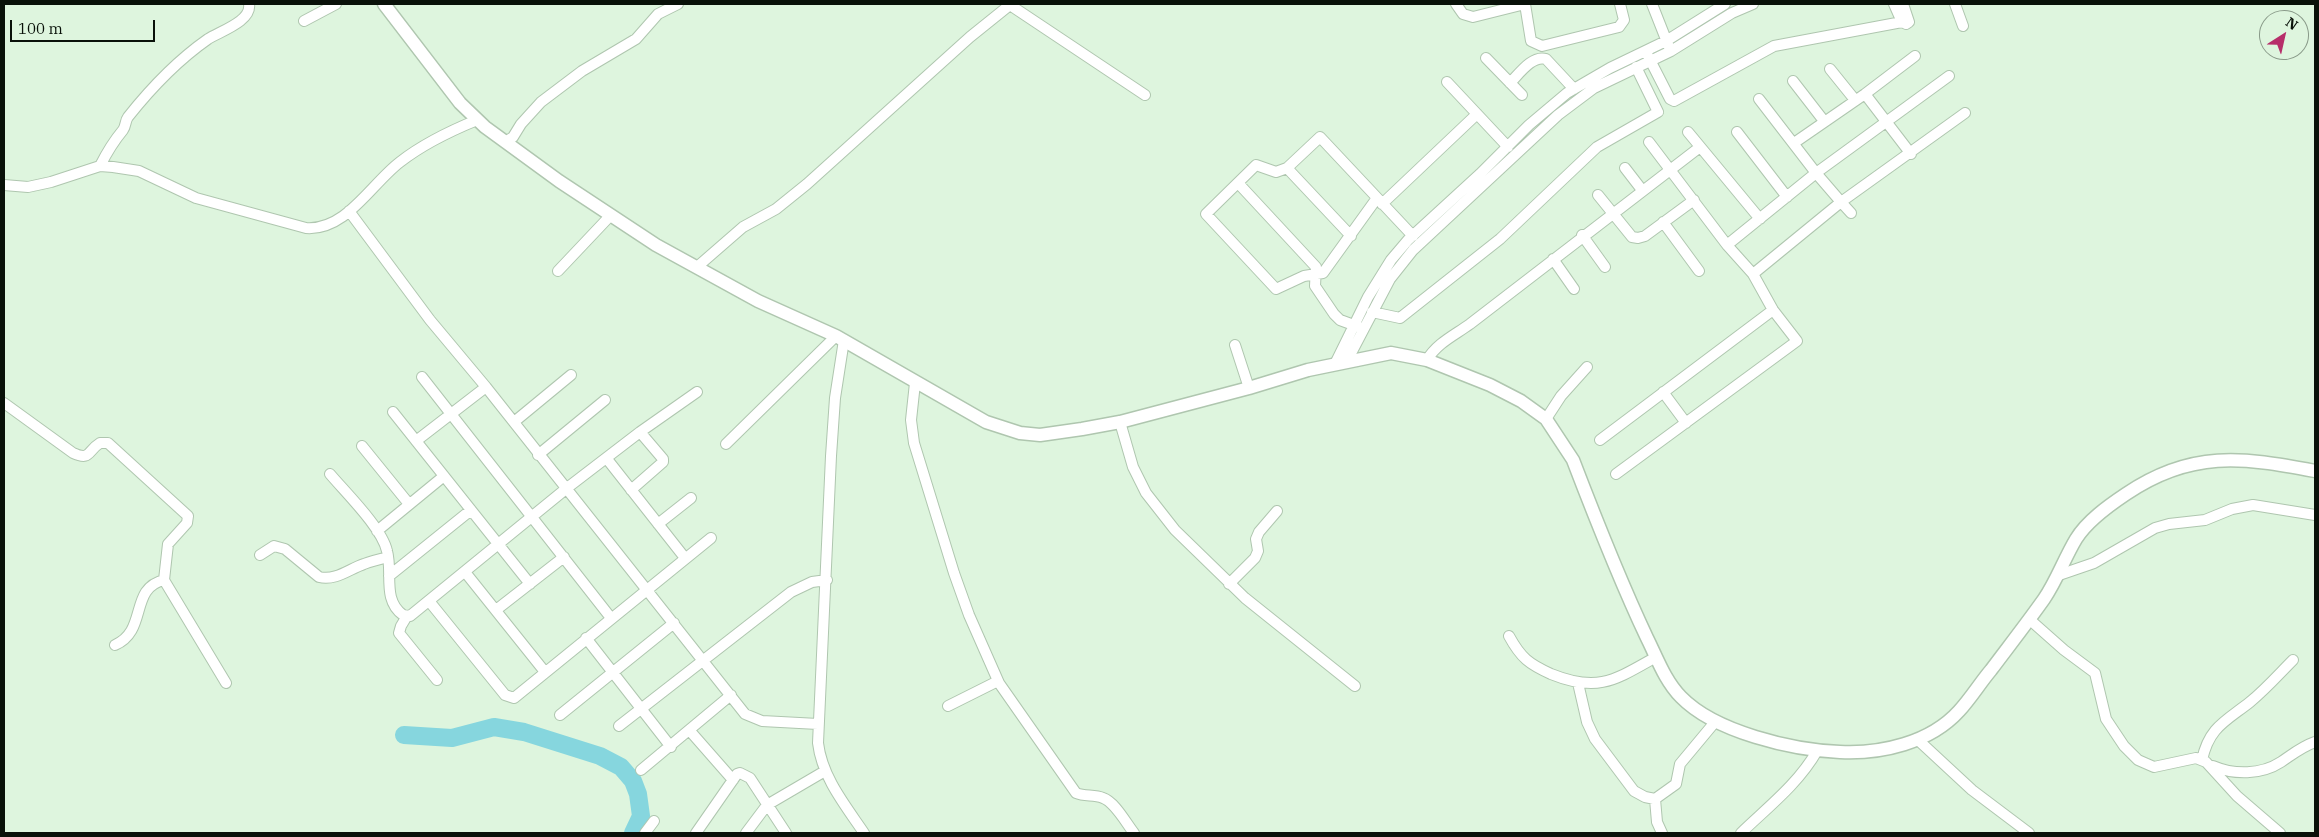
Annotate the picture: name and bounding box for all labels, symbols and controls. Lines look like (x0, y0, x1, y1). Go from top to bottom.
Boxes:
scale bar (12, 10, 158, 42)
north arrow (2259, 10, 2309, 60)
text: N (2282, 13, 2302, 34)
text: 100 m (18, 19, 63, 38)

